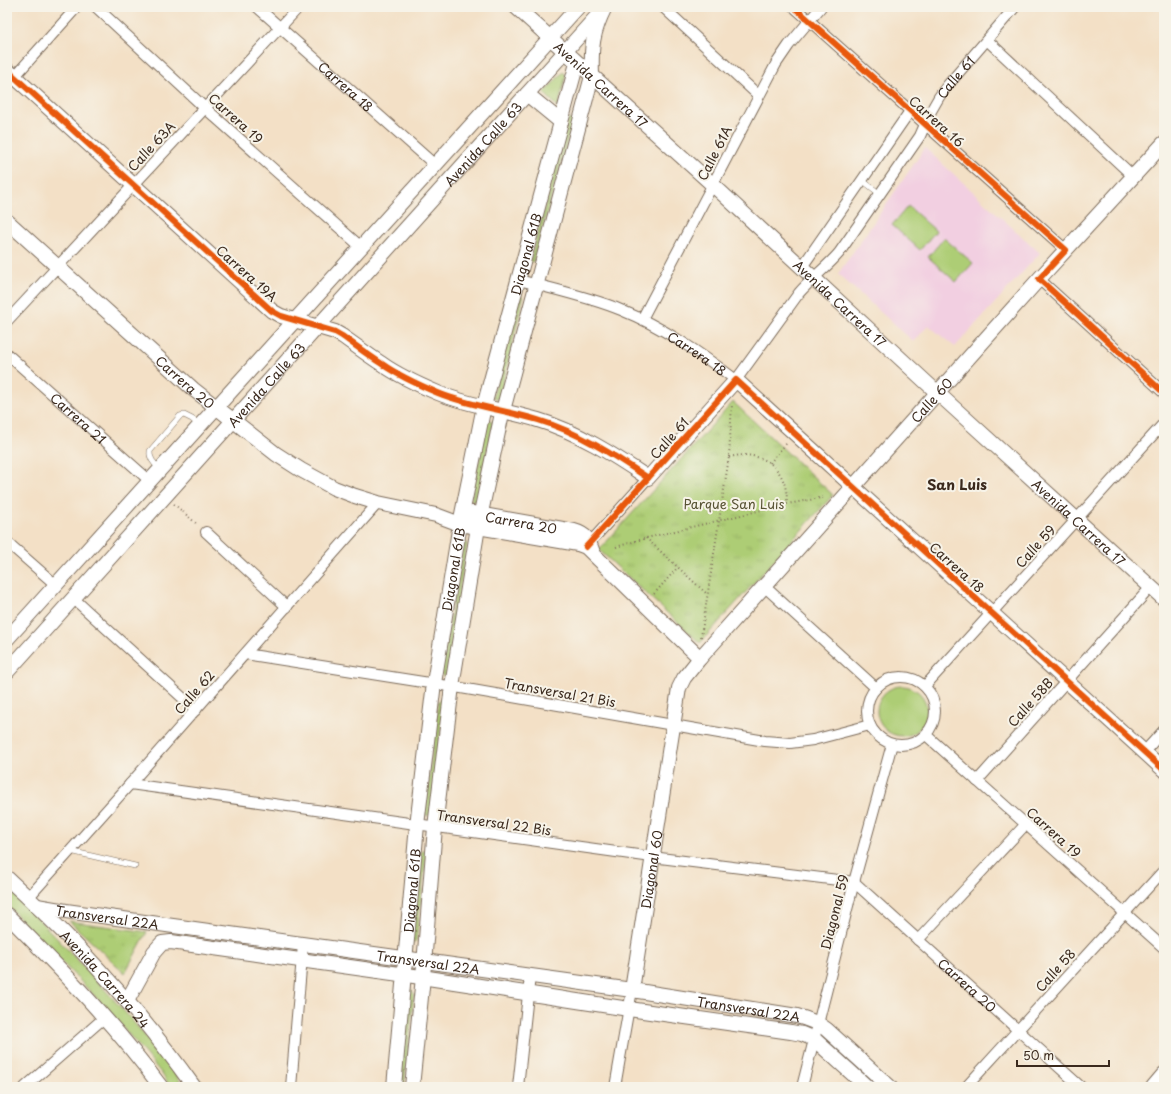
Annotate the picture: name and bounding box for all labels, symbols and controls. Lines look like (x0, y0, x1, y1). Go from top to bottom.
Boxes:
street label: Avenida Carrera 17 (550, 37, 653, 132)
street label: Calle 61 (932, 51, 979, 102)
street label: Carrera 18 (314, 56, 378, 116)
street label: Carrera 19 (205, 88, 267, 148)
street label: Carrera 16 (905, 91, 969, 151)
street label: Avenida Calle 63 (439, 97, 526, 190)
street label: Calle 63A (123, 117, 179, 175)
street label: Calle 61A (692, 122, 736, 184)
street label: Diagonal 61B (505, 211, 545, 297)
street label: Carrera 19A (212, 240, 282, 306)
street label: Avenida Carrera 17 (790, 255, 891, 351)
street label: Carrera 18 (664, 326, 731, 380)
street label: Avenida Calle 63 (223, 338, 309, 431)
street label: Carrera 20 (152, 350, 219, 412)
street label: Calle 60 (906, 373, 956, 426)
street label: Carrera 21 (47, 388, 111, 448)
street label: Calle 61 (645, 413, 693, 463)
district label: San Luis (927, 474, 987, 495)
street label: Avenida Carrera 17 (1028, 474, 1130, 570)
park label: Parque San Luis (683, 494, 785, 513)
street label: Carrera 20 (484, 506, 559, 537)
street label: Calle 59 (1011, 520, 1059, 572)
street label: Diagonal 61B (436, 526, 469, 613)
street label: Carrera 18 (925, 537, 989, 597)
street label: Calle 62 (170, 666, 218, 718)
street label: Transversal 21 Bis (503, 673, 617, 711)
street label: Calle 58B (1003, 673, 1057, 731)
street label: Carrera 19 (1023, 802, 1085, 862)
street label: Transversal 22 Bis (436, 805, 553, 839)
street label: Diagonal 60 (635, 829, 666, 910)
street label: Diagonal 61B (398, 848, 424, 934)
street label: Diagonal 59 (815, 872, 853, 952)
street label: Transversal 22A (54, 900, 160, 933)
street label: Avenida Carrera 24 (56, 925, 155, 1032)
street label: Calle 58 (1031, 944, 1079, 996)
street label: Transversal 22A (375, 945, 481, 978)
street label: Carrera 20 (934, 953, 1001, 1016)
street label: Transversal 22A (696, 991, 802, 1026)
scale bar (1017, 1042, 1109, 1068)
text: 50 m (1023, 1046, 1054, 1064)

